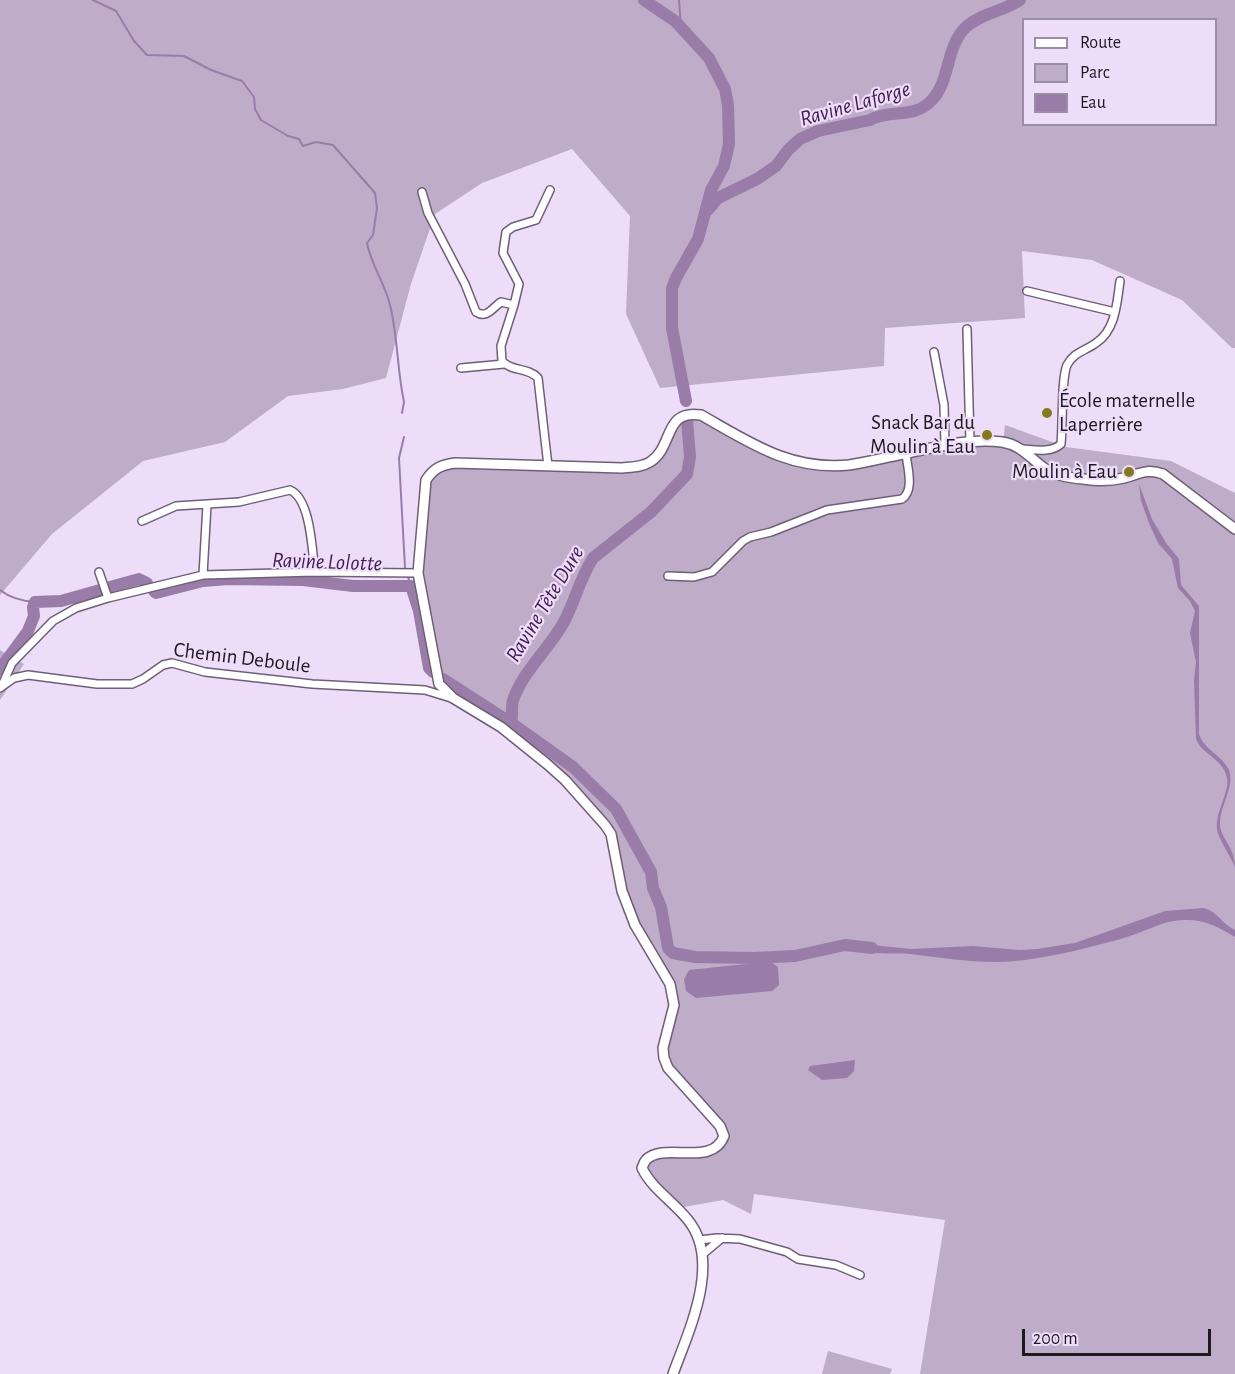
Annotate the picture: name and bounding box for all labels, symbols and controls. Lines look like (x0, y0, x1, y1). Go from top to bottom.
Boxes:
legend (1022, 18, 1217, 126)
text: Route (1080, 34, 1121, 52)
text: Parc (1080, 64, 1110, 82)
water label: Ravine Laforge (797, 76, 913, 132)
text: Eau (1080, 94, 1106, 112)
place label: École maternelle Laperrière (1059, 388, 1195, 438)
marker: École maternelle Laperrière (1040, 406, 1054, 420)
place label: Snack Bar du Moulin à Eau (870, 410, 975, 460)
marker: Snack Bar du Moulin à Eau (980, 428, 994, 442)
place label: Moulin à Eau (1012, 459, 1117, 485)
marker: Moulin à Eau (1122, 465, 1136, 479)
water label: Ravine Tête Dure (500, 541, 590, 667)
water label: Ravine Lolotte (271, 547, 383, 577)
street label: Chemin Deboule (172, 637, 312, 679)
scale bar (1025, 1317, 1214, 1355)
text: 200 m (1033, 1330, 1078, 1348)

